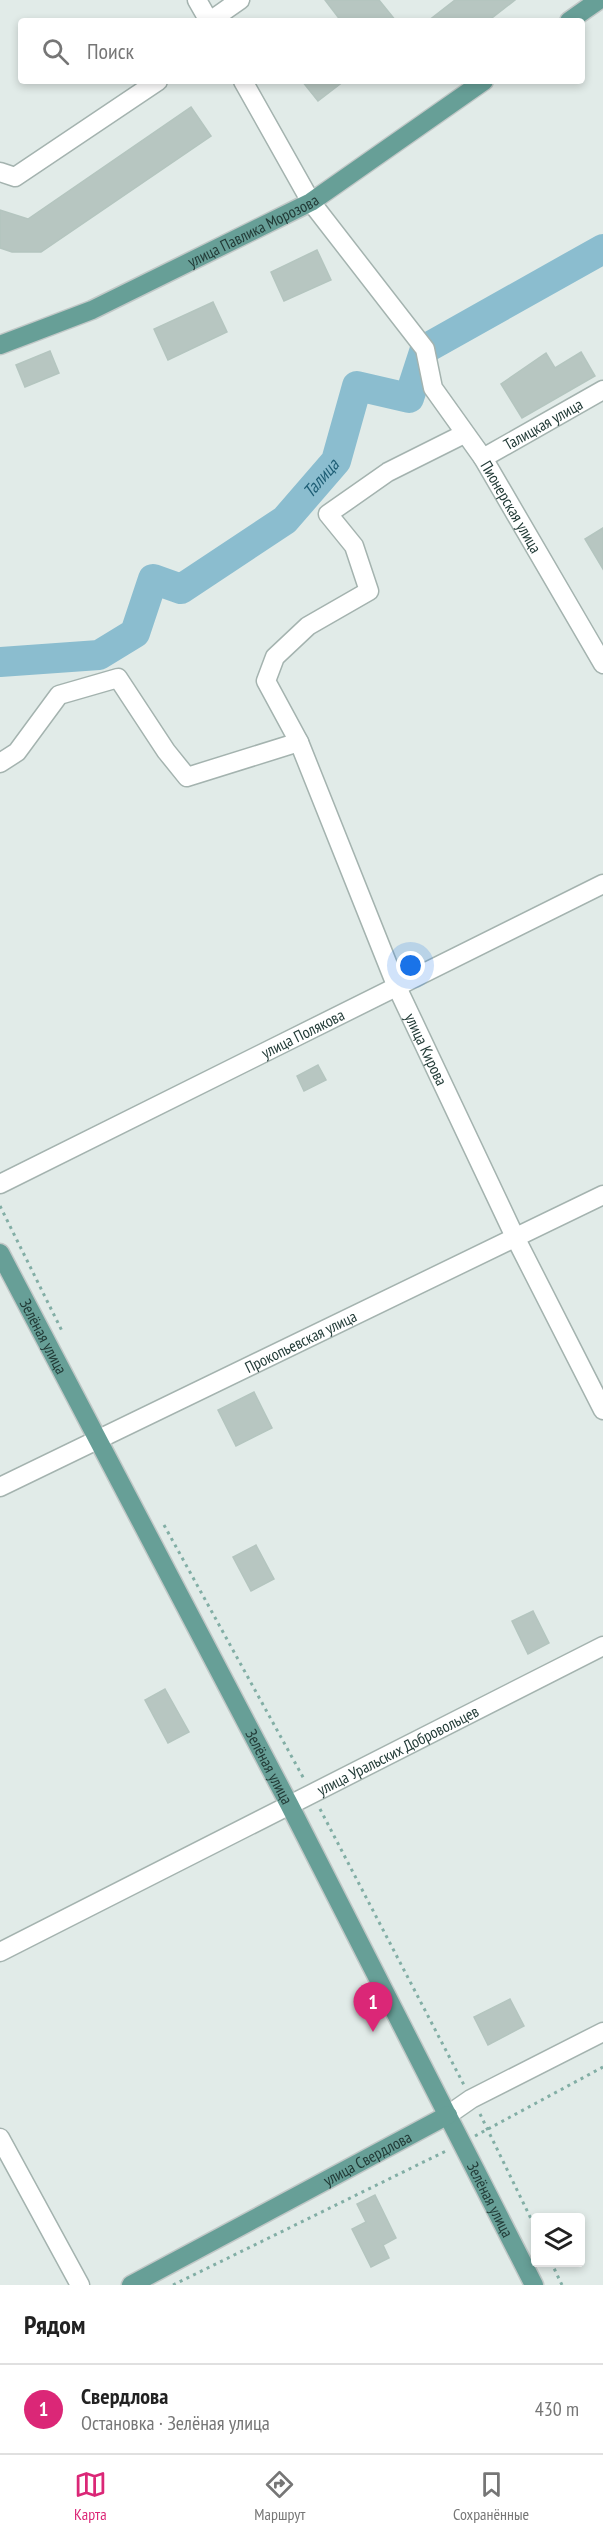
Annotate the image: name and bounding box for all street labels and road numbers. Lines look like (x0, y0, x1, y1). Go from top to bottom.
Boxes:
street label: улица Павлика Морозова (184, 190, 323, 271)
street label: Талицкая улица (500, 394, 586, 454)
street label: Пионерская улица (477, 457, 546, 556)
street label: улица Полякова (258, 1004, 347, 1062)
street label: улица Кирова (401, 1010, 452, 1089)
street label: Зелёная улица (16, 1295, 72, 1377)
street label: Прокопьевская улица (241, 1306, 360, 1377)
street label: улица Уральских Добровольцев (314, 1701, 482, 1800)
street label: Зелёная улица (241, 1726, 297, 1808)
street label: улица Свердлова (320, 2127, 415, 2190)
street label: Зелёная улица (463, 2158, 518, 2241)

